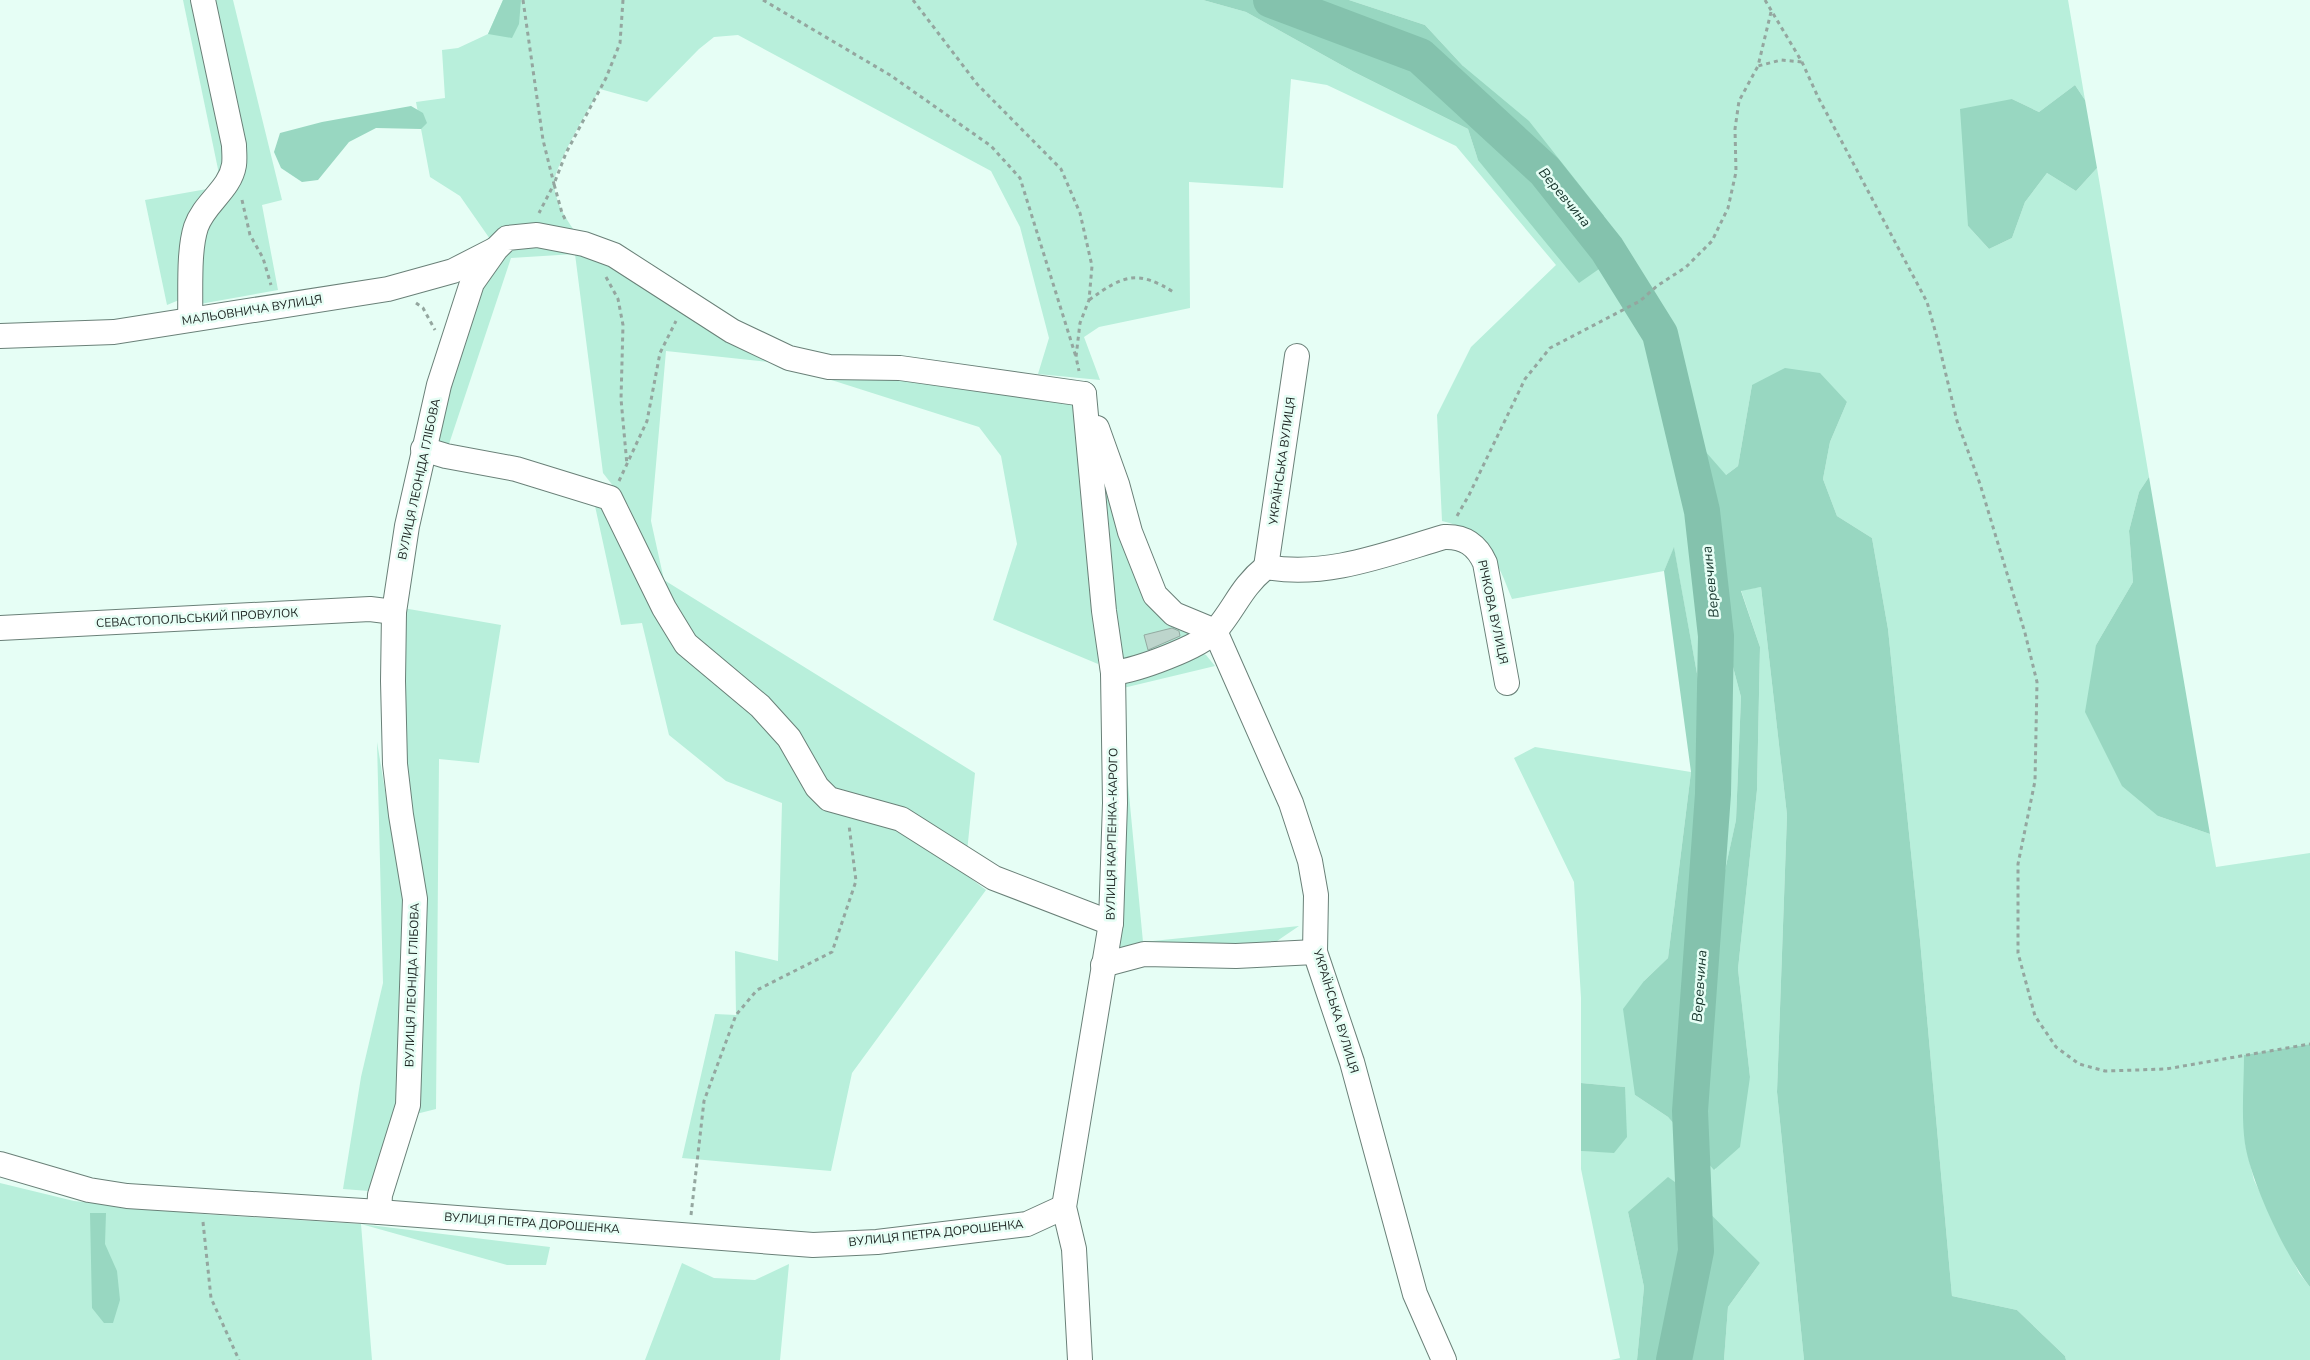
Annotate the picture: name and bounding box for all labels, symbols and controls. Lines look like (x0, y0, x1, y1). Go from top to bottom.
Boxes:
water label: Веревчина (1534, 164, 1595, 231)
street label: МАЛЬОВНИЧА ВУЛИЦЯ (181, 291, 323, 329)
street label: УКРАЇНСЬКА ВУЛИЦЯ (1265, 396, 1299, 527)
street label: ВУЛИЦЯ ЛЕОНІДА ГЛІБОВА (394, 397, 444, 561)
water label: Веревчина (1697, 545, 1724, 619)
street label: РІЧКОВА ВУЛИЦЯ (1474, 558, 1512, 666)
street label: СЕВАСТОПОЛЬСЬКИЙ ПРОВУЛОК (96, 605, 299, 631)
street label: ВУЛИЦЯ КАРПЕНКА-КАРОГО (1102, 748, 1122, 920)
street label: ВУЛИЦЯ ЛЕОНІДА ГЛІБОВА (401, 902, 423, 1067)
street label: УКРАЇНСЬКА ВУЛИЦЯ (1309, 946, 1363, 1075)
water label: Веревчина (1688, 949, 1711, 1023)
street label: ВУЛИЦЯ ПЕТРА ДОРОШЕНКА (444, 1209, 620, 1237)
street label: ВУЛИЦЯ ПЕТРА ДОРОШЕНКА (848, 1216, 1024, 1250)

